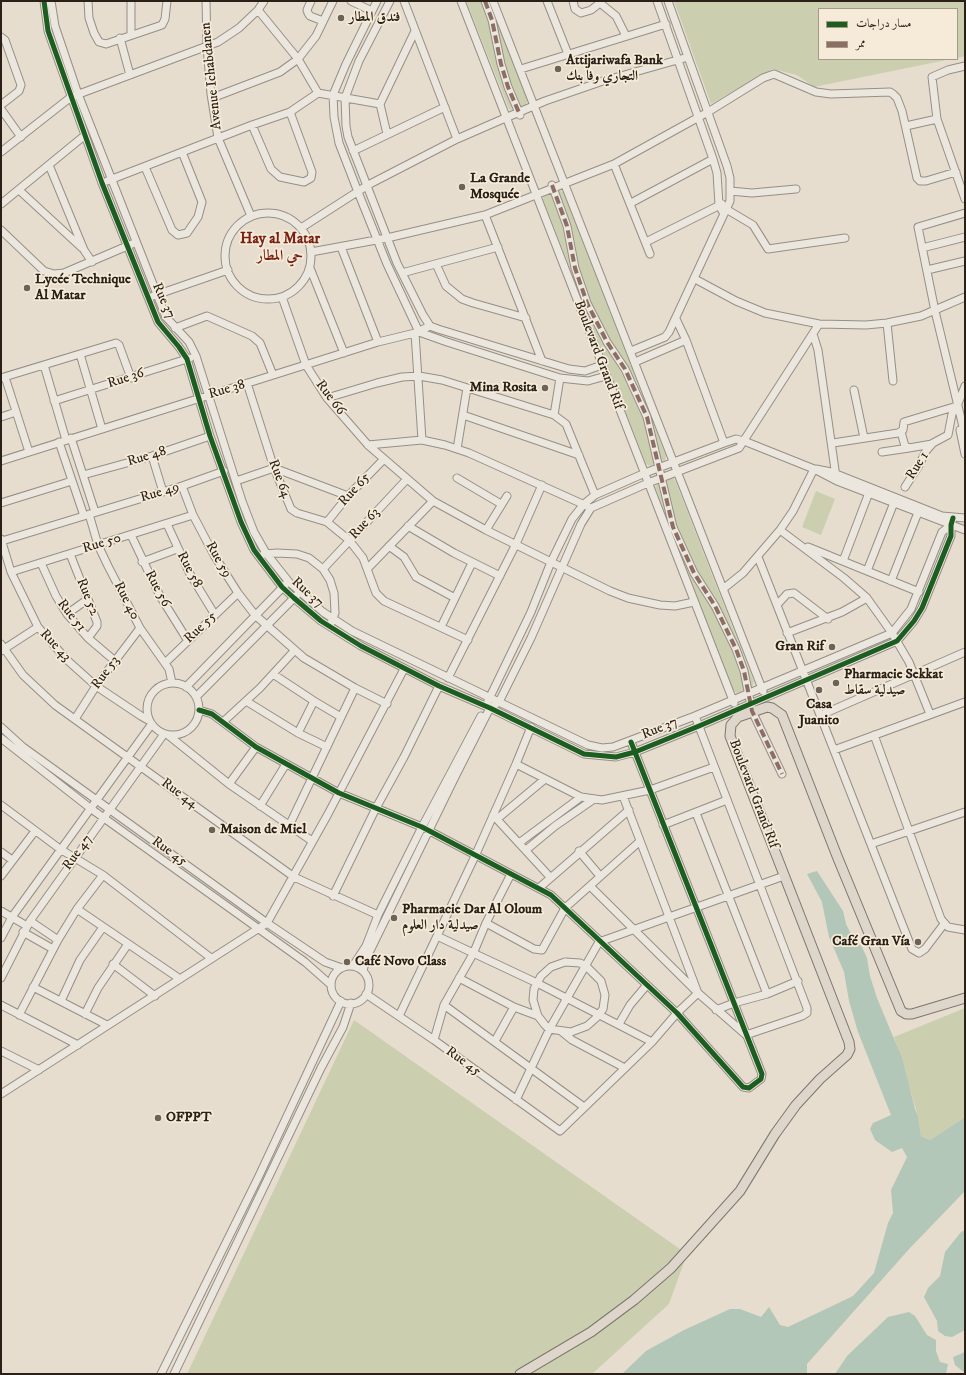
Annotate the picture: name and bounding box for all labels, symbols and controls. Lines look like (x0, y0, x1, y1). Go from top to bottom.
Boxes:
legend (818, 8, 958, 60)
place label: فندق المطار (349, 10, 400, 26)
marker: فندق المطار (336, 13, 346, 23)
text: مسار دراجات (856, 16, 912, 31)
street label: Avenue Ichabdanen (198, 21, 226, 131)
text: ممر (856, 36, 866, 51)
place label: Attijariwafa Bank التجاري وفا بنك (566, 53, 663, 86)
marker: Attijariwafa Bank التجاري وفا بنك (553, 64, 563, 74)
place label: La Grande Mosquée (470, 171, 530, 204)
marker: La Grande Mosquée (457, 182, 467, 192)
district label: Hay al Matar حي المطار (240, 231, 320, 266)
place label: Lycée Technique Al Matar (35, 272, 131, 304)
street label: Rue 37 (148, 280, 178, 322)
marker: Lycée Technique Al Matar (22, 283, 32, 293)
street label: Boulevard Grand Rif (570, 298, 626, 412)
street label: Rue 36 (106, 365, 146, 393)
street label: Rue 38 (207, 377, 247, 403)
street label: Rue 66 (311, 377, 349, 419)
place label: Mina Rosita (470, 380, 537, 396)
marker: Mina Rosita (540, 383, 550, 393)
street label: Rue 48 (125, 443, 169, 471)
street label: Rue 1 (903, 449, 933, 483)
street label: Rue 64 (264, 457, 294, 501)
street label: Rue 65 (336, 470, 374, 510)
street label: Rue 49 (138, 479, 182, 507)
street label: Rue 63 (346, 505, 384, 543)
street label: Rue 50 (81, 530, 123, 558)
street label: Rue 59 (201, 539, 235, 581)
street label: Rue 58 (172, 549, 206, 591)
street label: Rue 56 (140, 568, 174, 610)
street label: Rue 37 (287, 574, 327, 612)
street label: Rue 52 (72, 576, 102, 618)
street label: Rue 40 (109, 579, 143, 623)
street label: Rue 51 (53, 596, 89, 636)
street label: Rue 55 (181, 608, 221, 648)
street label: Rue 43 (36, 626, 74, 666)
place label: Gran Rif (775, 639, 824, 655)
marker: Gran Rif (827, 642, 837, 652)
street label: Rue 53 (88, 653, 124, 693)
place label: Pharmacie Sekkat صيدلية سقاط (844, 667, 943, 700)
marker: Pharmacie Sekkat صيدلية سقاط (831, 678, 841, 688)
marker: Casa Juanito (814, 685, 824, 695)
place label: Casa Juanito (799, 697, 839, 730)
street label: Rue 37 (639, 714, 681, 744)
street label: Boulevard Grand Rif (725, 737, 781, 851)
street label: Rue 44 (157, 775, 201, 813)
place label: Maison de Miel (220, 822, 306, 838)
marker: Maison de Miel (207, 825, 217, 835)
street label: Rue 47 (59, 832, 97, 874)
street label: Rue 45 (148, 834, 190, 870)
place label: Pharmacie Dar Al Oloum صيدلية دار العلوم (402, 902, 542, 934)
marker: Pharmacie Dar Al Oloum صيدلية دار العلوم (389, 913, 399, 923)
place label: Café Gran Vía (832, 934, 910, 950)
marker: Café Gran Vía (913, 937, 923, 947)
place label: Café Novo Class (355, 954, 446, 970)
marker: Café Novo Class (342, 957, 352, 967)
street label: Rue 45 (442, 1044, 484, 1080)
place label: OFPPT (166, 1110, 211, 1126)
marker: OFPPT (153, 1113, 163, 1123)

